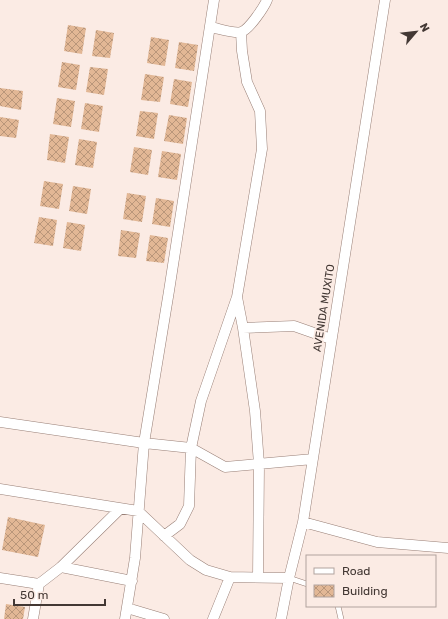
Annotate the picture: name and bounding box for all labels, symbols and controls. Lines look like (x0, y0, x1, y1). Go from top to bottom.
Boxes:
north arrow (396, 12, 436, 52)
text: N (417, 21, 432, 34)
street label: AVENIDA MUXITO (311, 263, 337, 353)
legend (306, 555, 436, 607)
text: Road (342, 564, 370, 578)
scale bar (14, 581, 105, 607)
text: Building (342, 584, 388, 598)
text: 50 m (20, 588, 48, 602)

